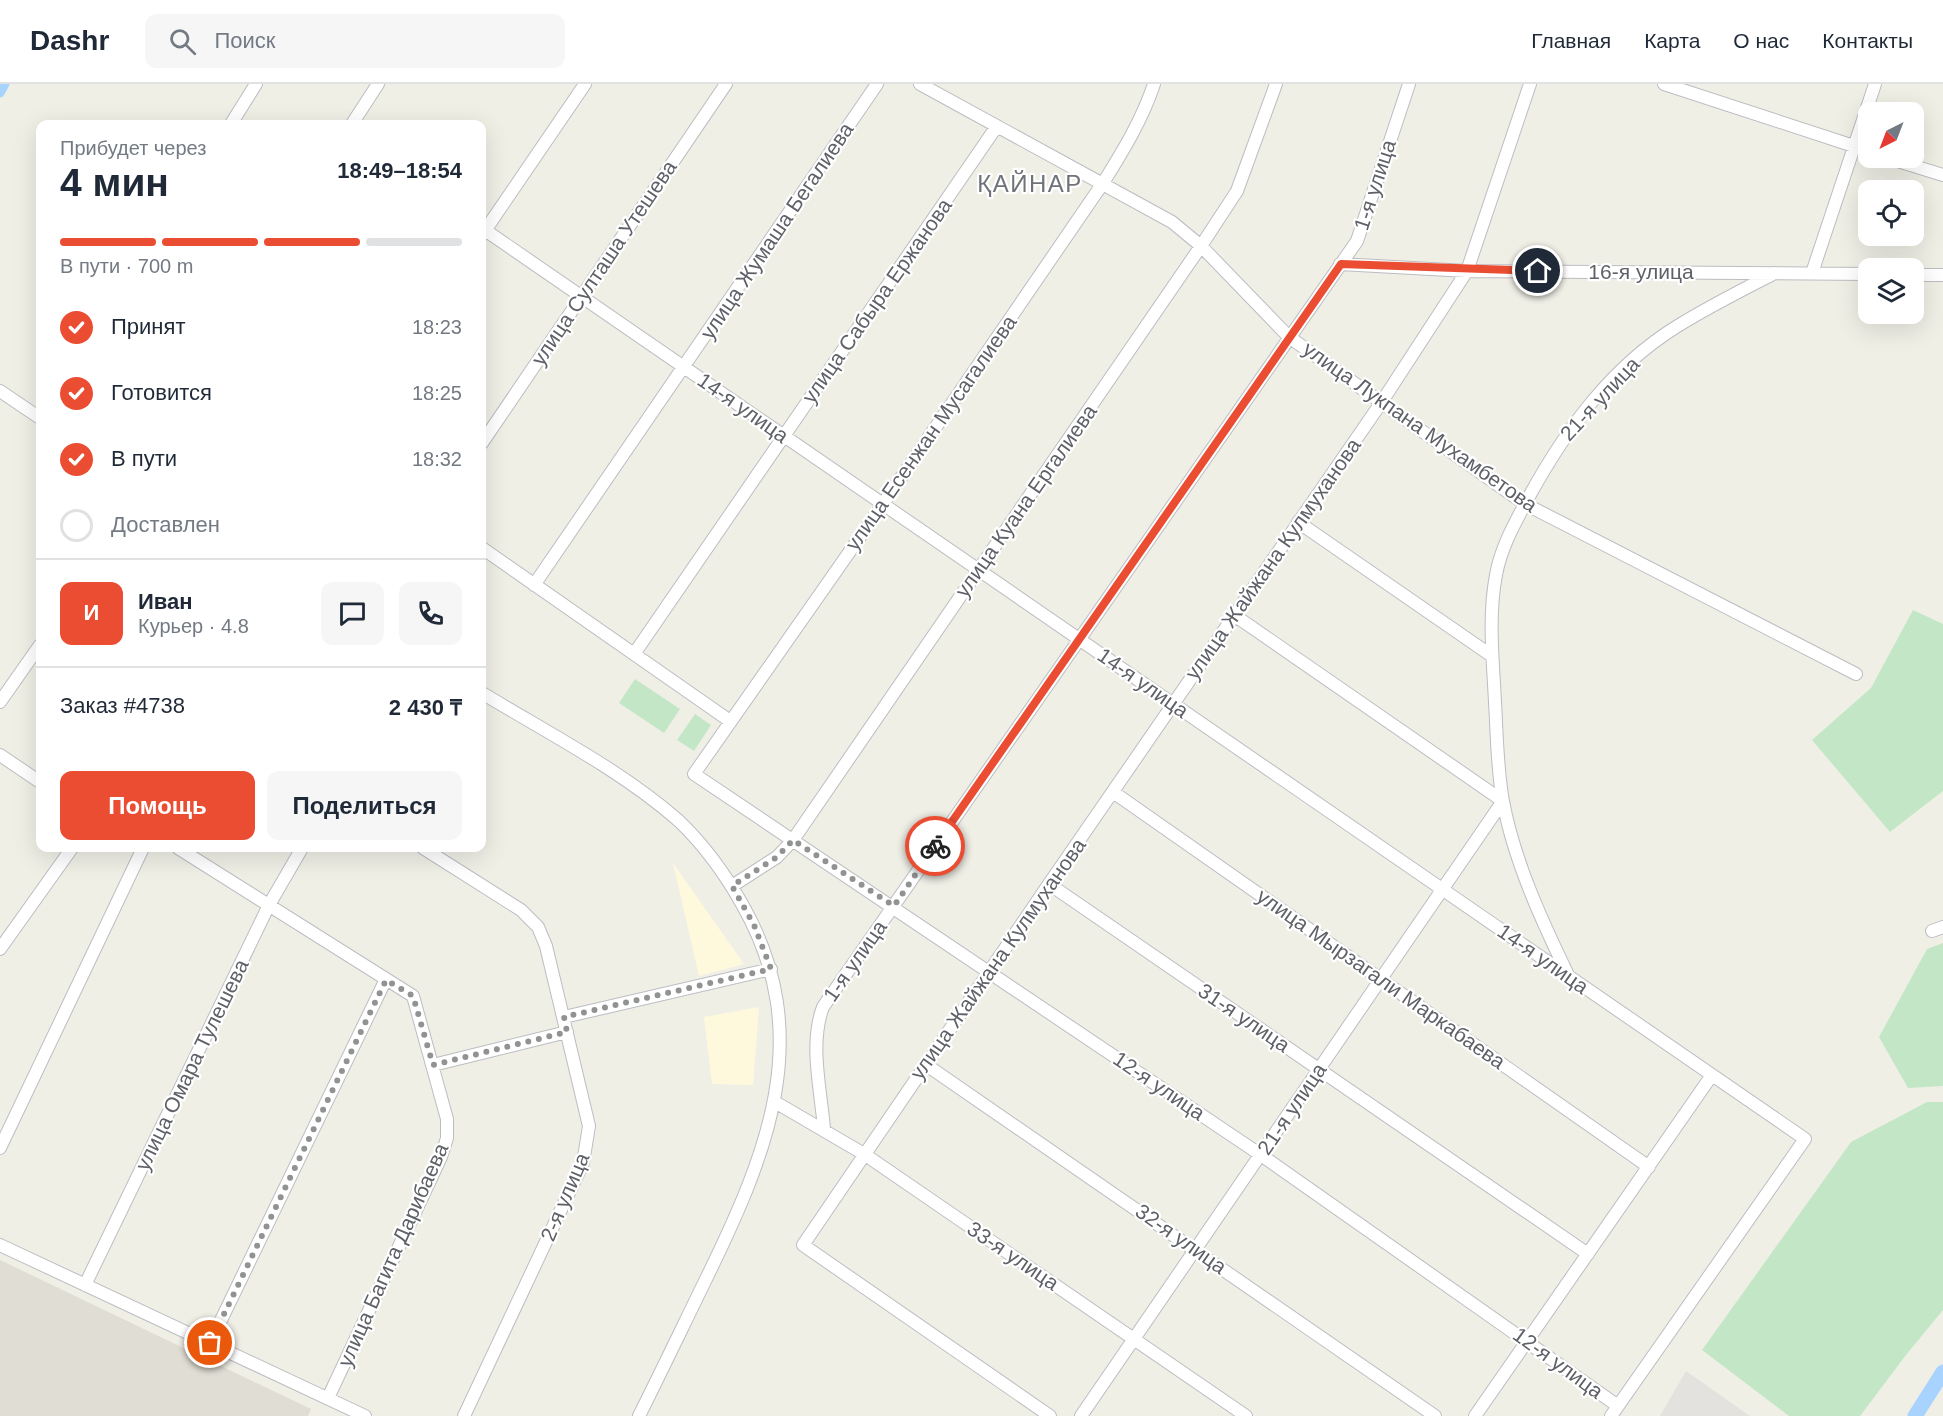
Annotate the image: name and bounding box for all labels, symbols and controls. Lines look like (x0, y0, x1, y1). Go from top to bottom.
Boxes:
search box (145, 14, 565, 68)
text: Dashr (30, 25, 109, 56)
icon: search (166, 25, 199, 58)
text: Поиск (214, 28, 275, 53)
text: Главная (1531, 29, 1611, 52)
text: Карта (1644, 29, 1700, 52)
text: О нас (1733, 29, 1789, 52)
text: Контакты (1822, 29, 1913, 52)
north arrow (1858, 102, 1924, 168)
map controls (1858, 102, 1924, 324)
street label: улица Жумаша Бегалиева (695, 118, 858, 343)
street label: 1-я улица (1349, 136, 1400, 233)
text: Прибудет через (60, 137, 206, 159)
street label: улица Султаша Утешева (526, 156, 681, 369)
text: 18:49–18:54 (337, 158, 462, 183)
text: 4 мин (60, 161, 169, 204)
district label: ҚАЙНАР (977, 170, 1083, 197)
button: locate (1858, 180, 1924, 246)
street label: улица Сабыра Ержанова (797, 194, 956, 407)
pin (1512, 245, 1563, 296)
icon: home (1521, 254, 1554, 287)
text: В пути · 700 m (60, 255, 193, 277)
button: layers (1858, 258, 1924, 324)
street label: 16-я улица (1588, 260, 1694, 283)
icon: check (60, 311, 93, 344)
street label: улица Есенжан Мусагалиева (840, 311, 1021, 555)
text: Принят (111, 314, 185, 339)
text: 18:23 (412, 316, 462, 338)
street label: улица Лукпана Мухамбетова (1299, 337, 1542, 517)
street label: 21-я улица (1555, 352, 1644, 445)
street label: 14-я улица (694, 368, 793, 447)
icon: check (60, 377, 93, 410)
text: Готовится (111, 380, 212, 405)
text: 18:25 (412, 382, 462, 404)
street label: улица Куана Ергалиева (950, 400, 1101, 601)
street label: улица Жайжана Кулмуханова (1180, 434, 1365, 684)
icon: check (60, 443, 93, 476)
text: В пути (111, 446, 177, 471)
text: 18:32 (412, 448, 462, 470)
text: Доставлен (111, 512, 220, 537)
button: chat (321, 582, 384, 645)
button: phone (399, 582, 462, 645)
text: Иван (138, 589, 193, 614)
text: И (84, 600, 99, 625)
text: Курьер · 4.8 (138, 615, 249, 637)
street label: 14-я улица (1094, 643, 1193, 722)
text: Заказ #4738 (60, 693, 185, 718)
text: 2 430 ₸ (389, 695, 462, 720)
button: Помощь (60, 771, 255, 840)
button: Поделиться (267, 771, 462, 840)
courier (905, 816, 965, 876)
icon: bike (919, 830, 952, 863)
street label: улица Жайжана Кулмуханова (905, 834, 1090, 1084)
street label: улица Мырзагали Маркабаева (1253, 884, 1510, 1074)
street label: 1-я улица (818, 916, 891, 1006)
street label: 14-я улица (1494, 919, 1593, 998)
street label: улица Омара Тулешева (130, 955, 253, 1174)
street label: 31-я улица (1194, 979, 1295, 1057)
street label: 12-я улица (1109, 1047, 1210, 1125)
street label: 21-я улица (1253, 1058, 1331, 1159)
street label: улица Багита Дарибаева (333, 1139, 452, 1370)
street label: 2-я улица (536, 1149, 594, 1244)
street label: 32-я улица (1132, 1199, 1231, 1278)
street label: 33-я улица (963, 1217, 1064, 1295)
pin (184, 1317, 235, 1368)
street label: 12-я улица (1509, 1322, 1608, 1403)
icon: bag (193, 1326, 226, 1359)

